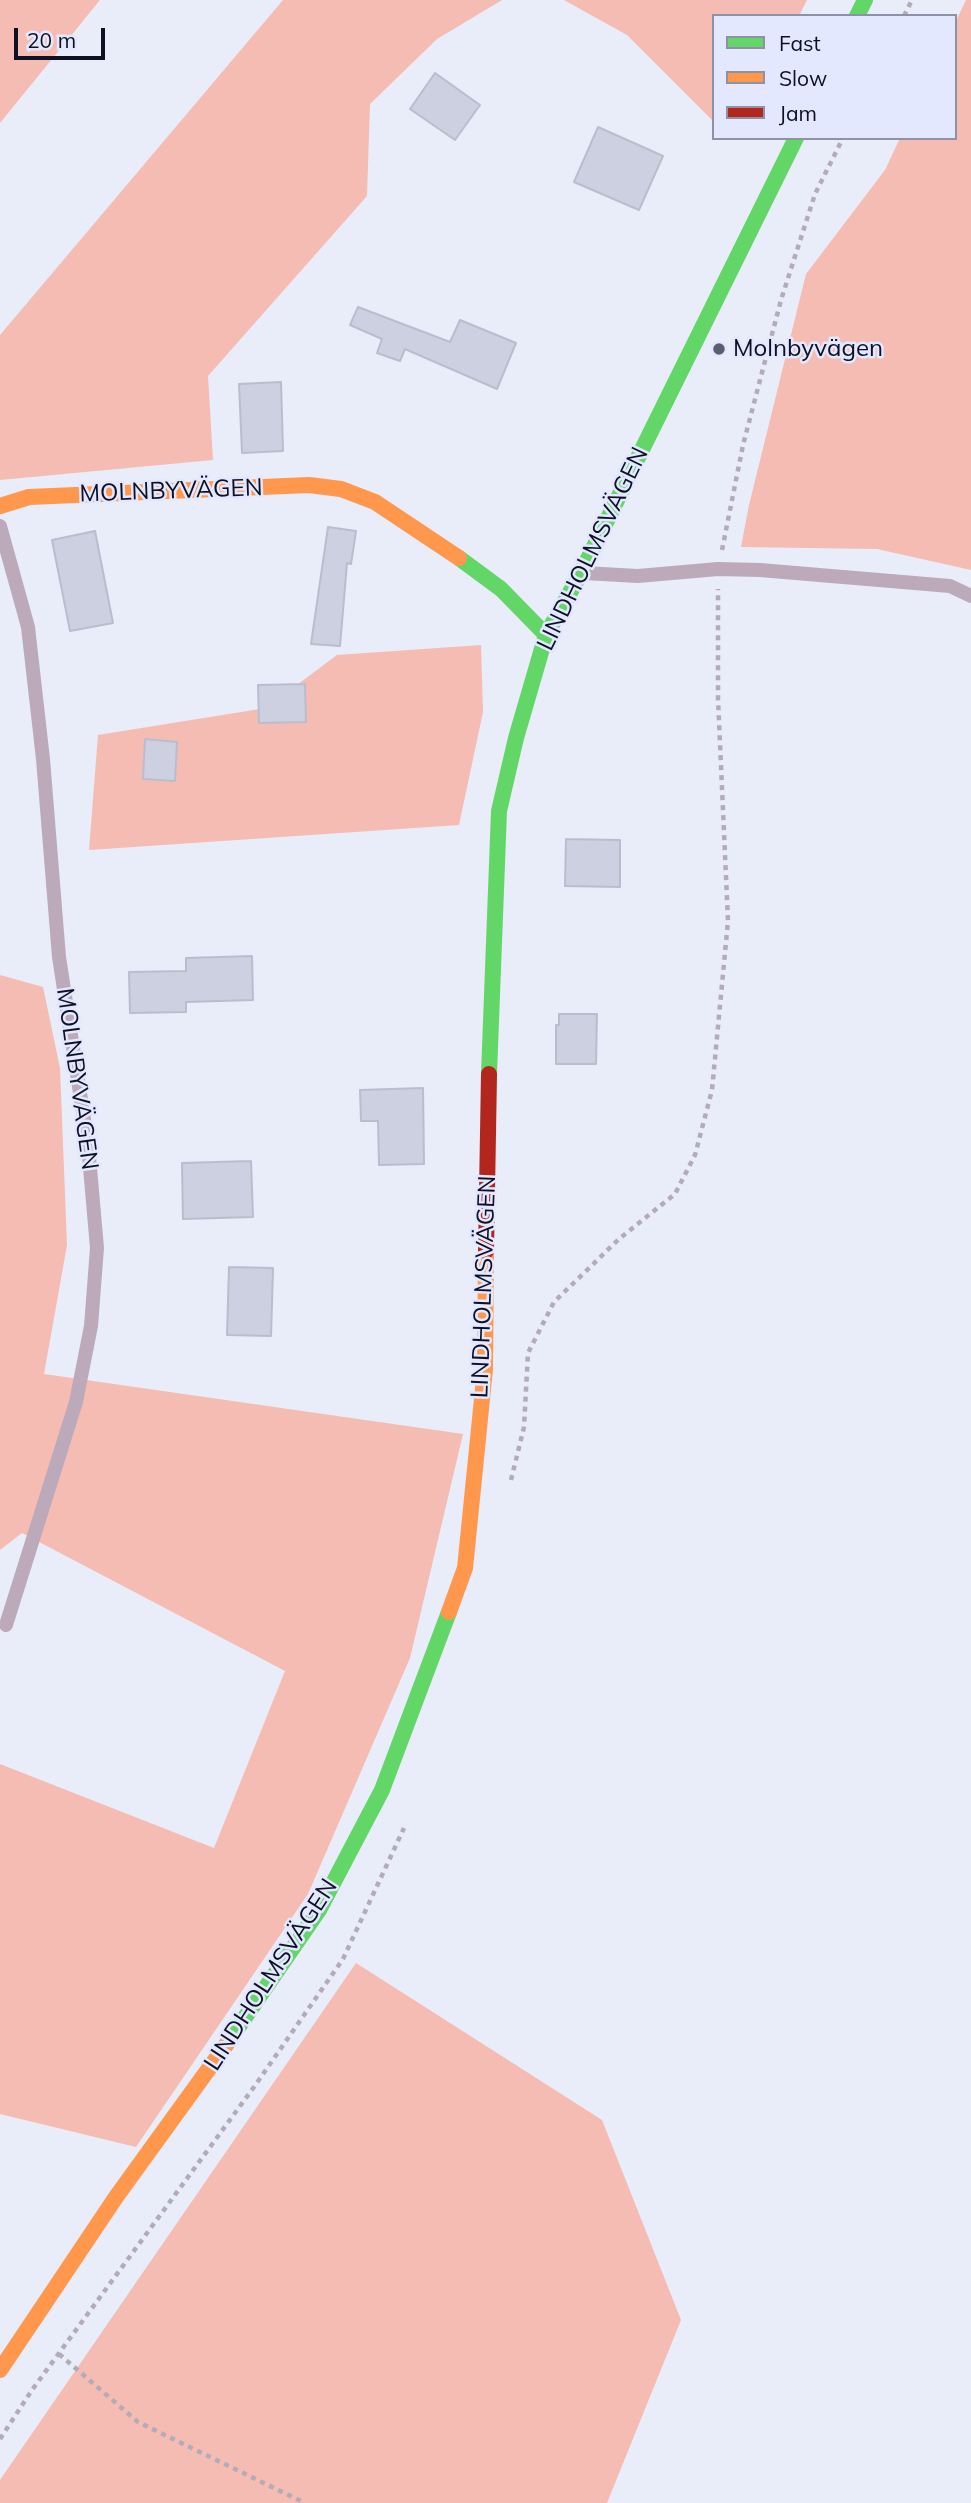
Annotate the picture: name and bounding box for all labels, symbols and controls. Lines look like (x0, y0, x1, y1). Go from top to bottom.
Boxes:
scale bar (18, 14, 108, 58)
legend (712, 14, 957, 140)
text: 20 m (27, 27, 76, 53)
text: Fast (779, 30, 821, 56)
text: Slow (779, 65, 827, 91)
text: Jam (779, 100, 817, 126)
place label: Molnbyvägen (733, 335, 883, 363)
marker: Molnbyvägen (711, 341, 727, 357)
street label: LINDHOLMSVÄGEN (531, 443, 655, 655)
street label: MOLNBYVÄGEN (79, 473, 263, 509)
street label: MOLNBYVÄGEN (50, 986, 104, 1172)
street label: LINDHOLMSVÄGEN (466, 1175, 502, 1399)
street label: LINDHOLMSVÄGEN (198, 1874, 344, 2076)

